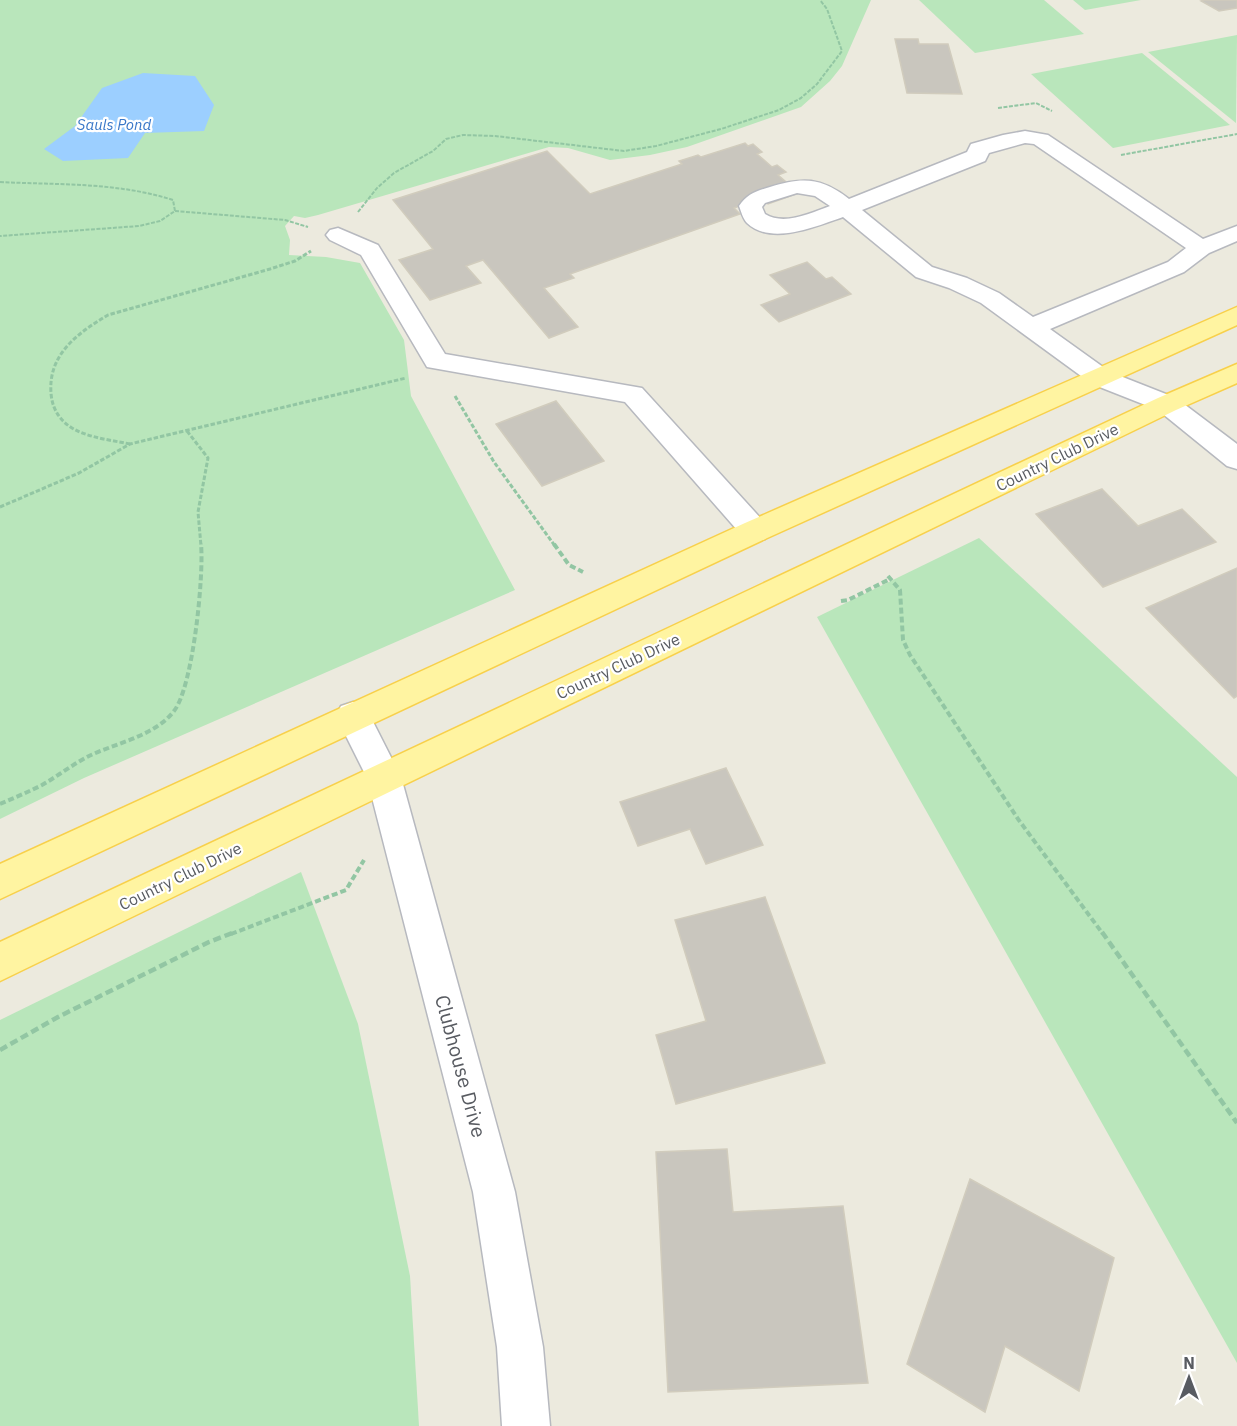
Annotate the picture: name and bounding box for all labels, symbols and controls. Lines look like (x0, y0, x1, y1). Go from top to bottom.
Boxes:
water label: Sauls Pond (77, 115, 151, 134)
street label: Country Club Drive (992, 419, 1122, 495)
street label: Country Club Drive (553, 629, 683, 703)
street label: Country Club Drive (115, 838, 245, 914)
street label: Clubhouse Drive (429, 992, 493, 1140)
north arrow (1159, 1348, 1219, 1408)
text: N (1183, 1353, 1195, 1373)

